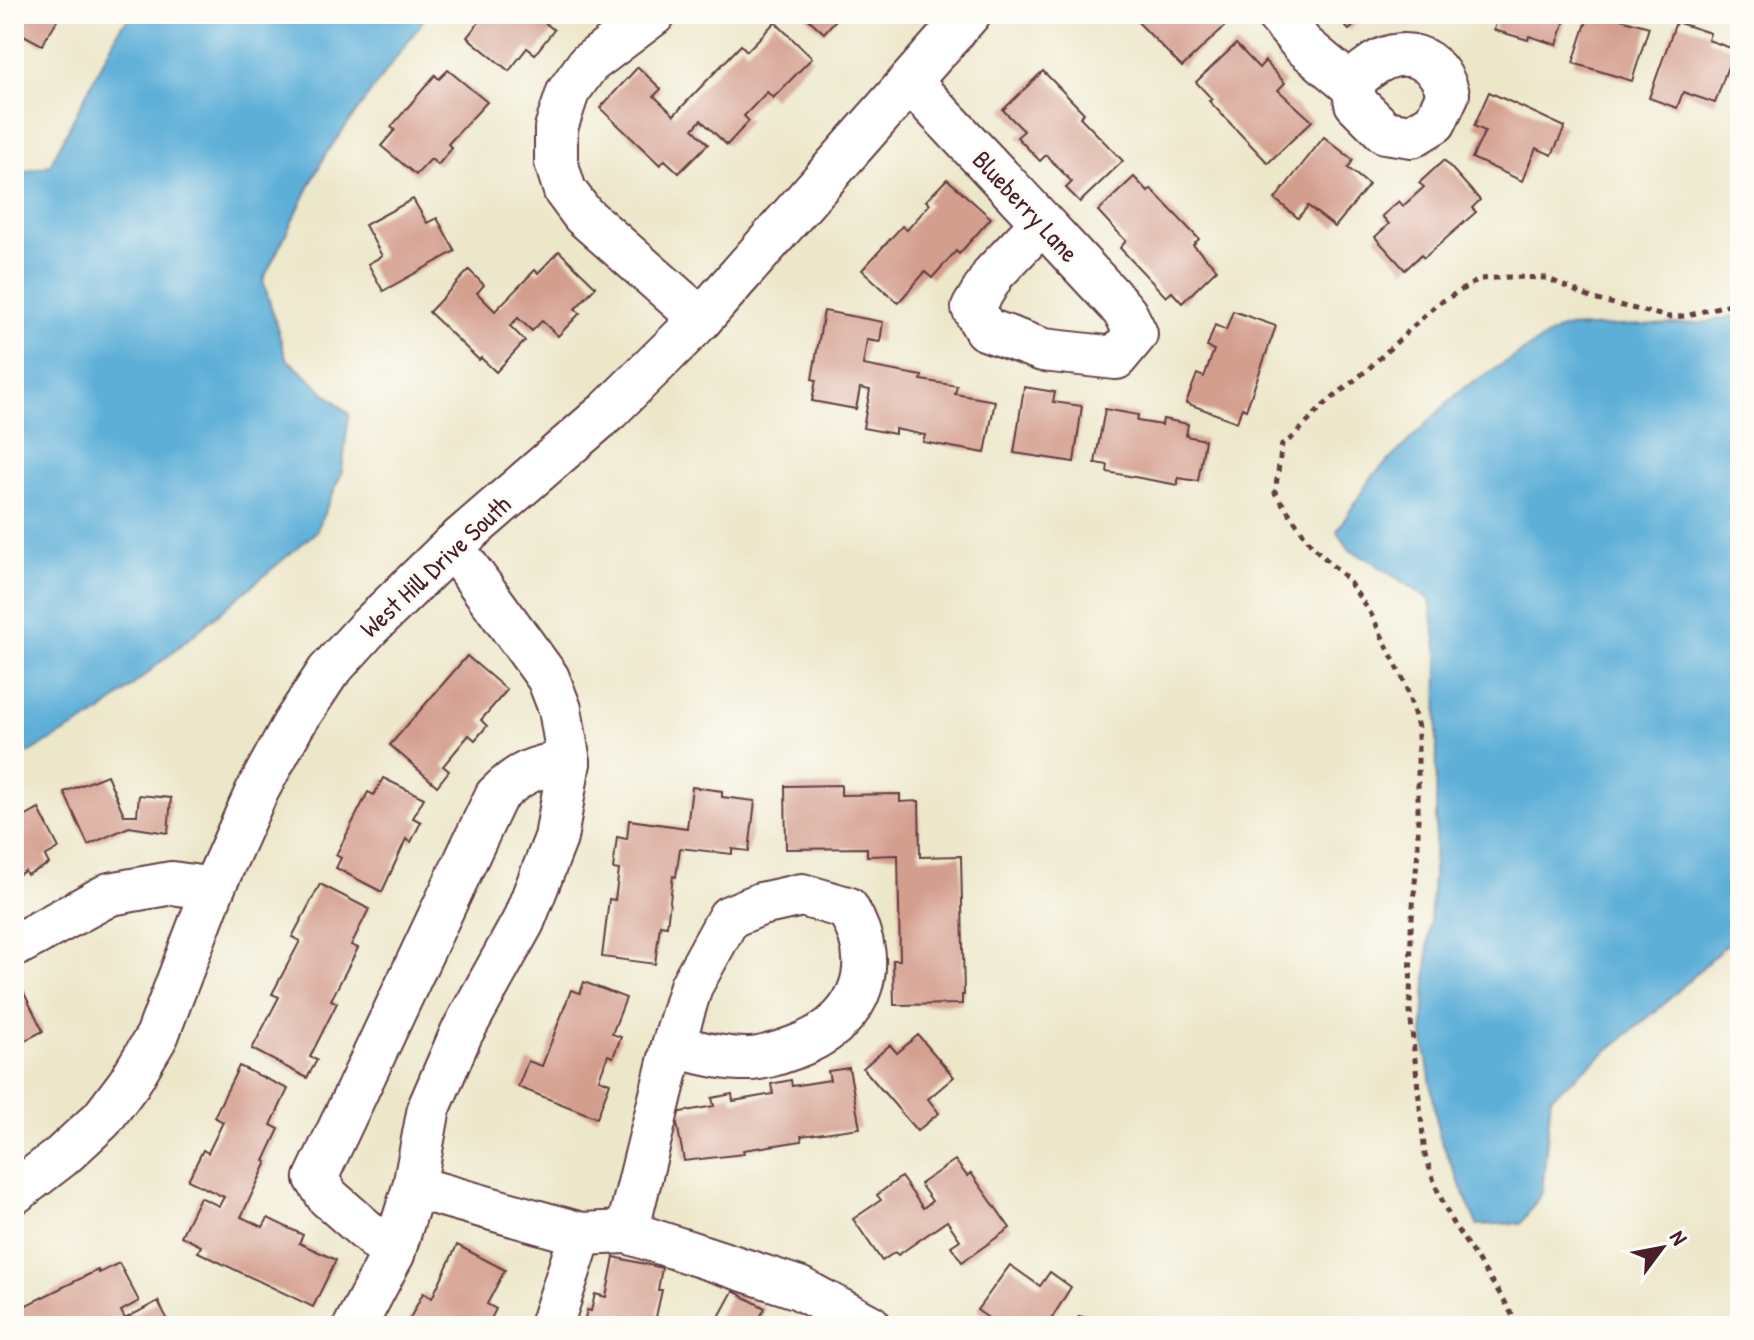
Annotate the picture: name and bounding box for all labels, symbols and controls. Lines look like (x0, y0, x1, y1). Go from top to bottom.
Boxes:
street label: Blueberry Lane (965, 143, 1087, 269)
street label: West Hill Drive South (352, 487, 518, 645)
north arrow (1622, 1208, 1702, 1288)
text: N (1663, 1224, 1695, 1251)

